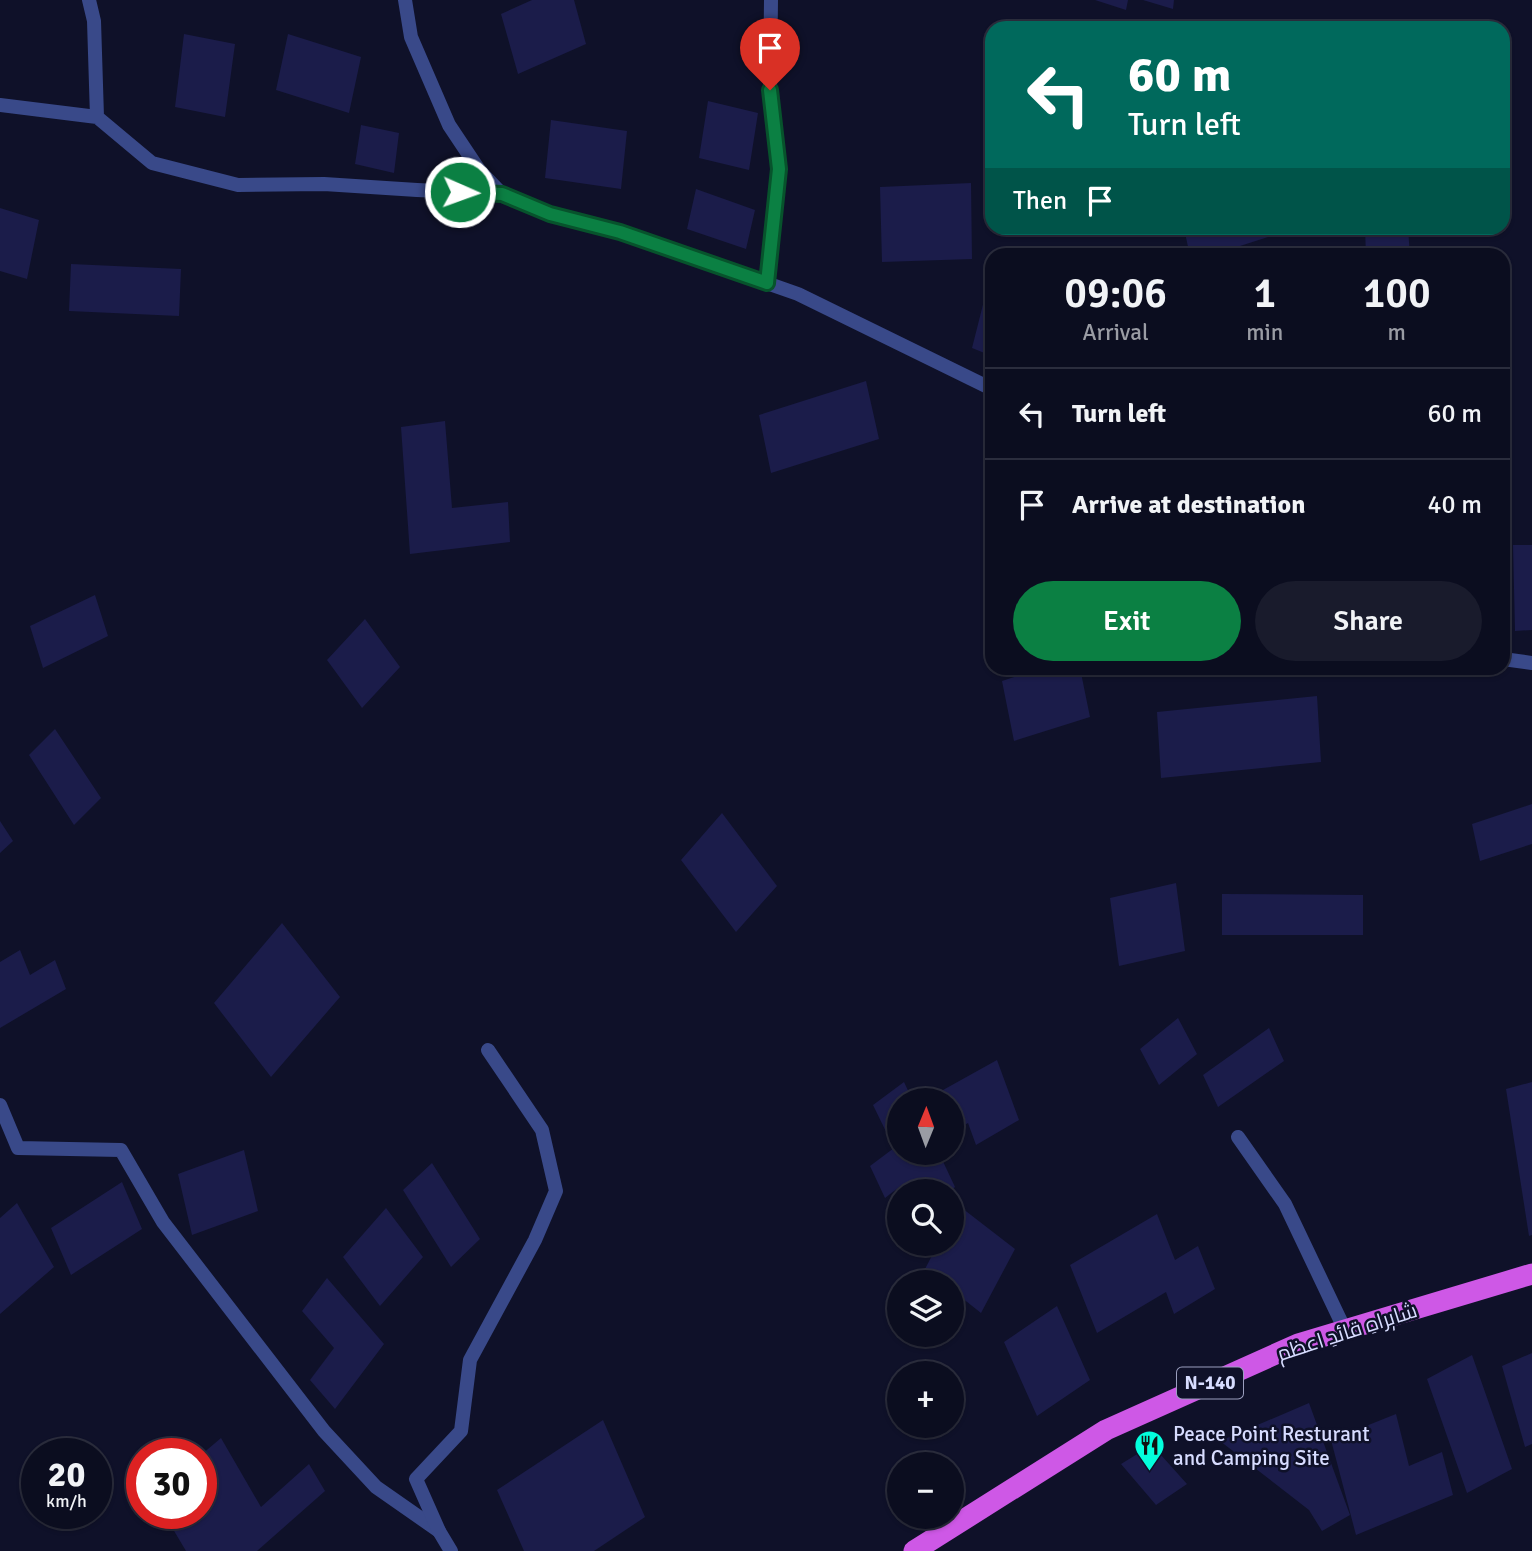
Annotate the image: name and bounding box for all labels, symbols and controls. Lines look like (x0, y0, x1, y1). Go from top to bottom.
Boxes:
pin (740, 18, 800, 90)
icon: arrive (751, 29, 789, 67)
text: 60 m (1128, 45, 1231, 105)
icon: left (1013, 49, 1104, 140)
text: Turn left (1128, 105, 1241, 144)
position arrow (423, 155, 497, 229)
icon: arrive (1081, 182, 1119, 220)
text: Then (1013, 185, 1067, 217)
text: 09:06 (1064, 268, 1167, 319)
text: 1 (1253, 268, 1276, 319)
text: 100 (1363, 268, 1431, 319)
text: Arrival (1082, 318, 1149, 347)
text: min (1246, 318, 1283, 347)
text: m (1387, 318, 1406, 347)
icon: left (1013, 395, 1051, 433)
text: Turn left (1072, 398, 1166, 430)
text: 60 m (1427, 398, 1482, 430)
icon: arrive (1013, 486, 1051, 524)
text: Arrive at destination (1072, 489, 1305, 521)
text: 40 m (1427, 489, 1482, 521)
button: Exit (1013, 581, 1241, 661)
button: Share (1255, 581, 1482, 661)
north arrow (887, 1088, 964, 1166)
map controls (887, 1088, 964, 1529)
button: search (887, 1179, 964, 1256)
button: layers (887, 1270, 964, 1347)
street label: شاہراہِ قائدِ اعظم (1274, 1297, 1421, 1368)
button: + (887, 1361, 964, 1438)
road number: N-140 (1177, 1368, 1243, 1399)
place label: Peace Point Resturant and Camping Site (1173, 1421, 1370, 1471)
restaurant icon: Peace Point Resturant and Camping Site (1133, 1429, 1167, 1473)
speed limit sign: 30 (126, 1438, 217, 1529)
button: − (887, 1452, 964, 1529)
text: 20 (48, 1453, 85, 1496)
text: km/h (46, 1490, 87, 1512)

